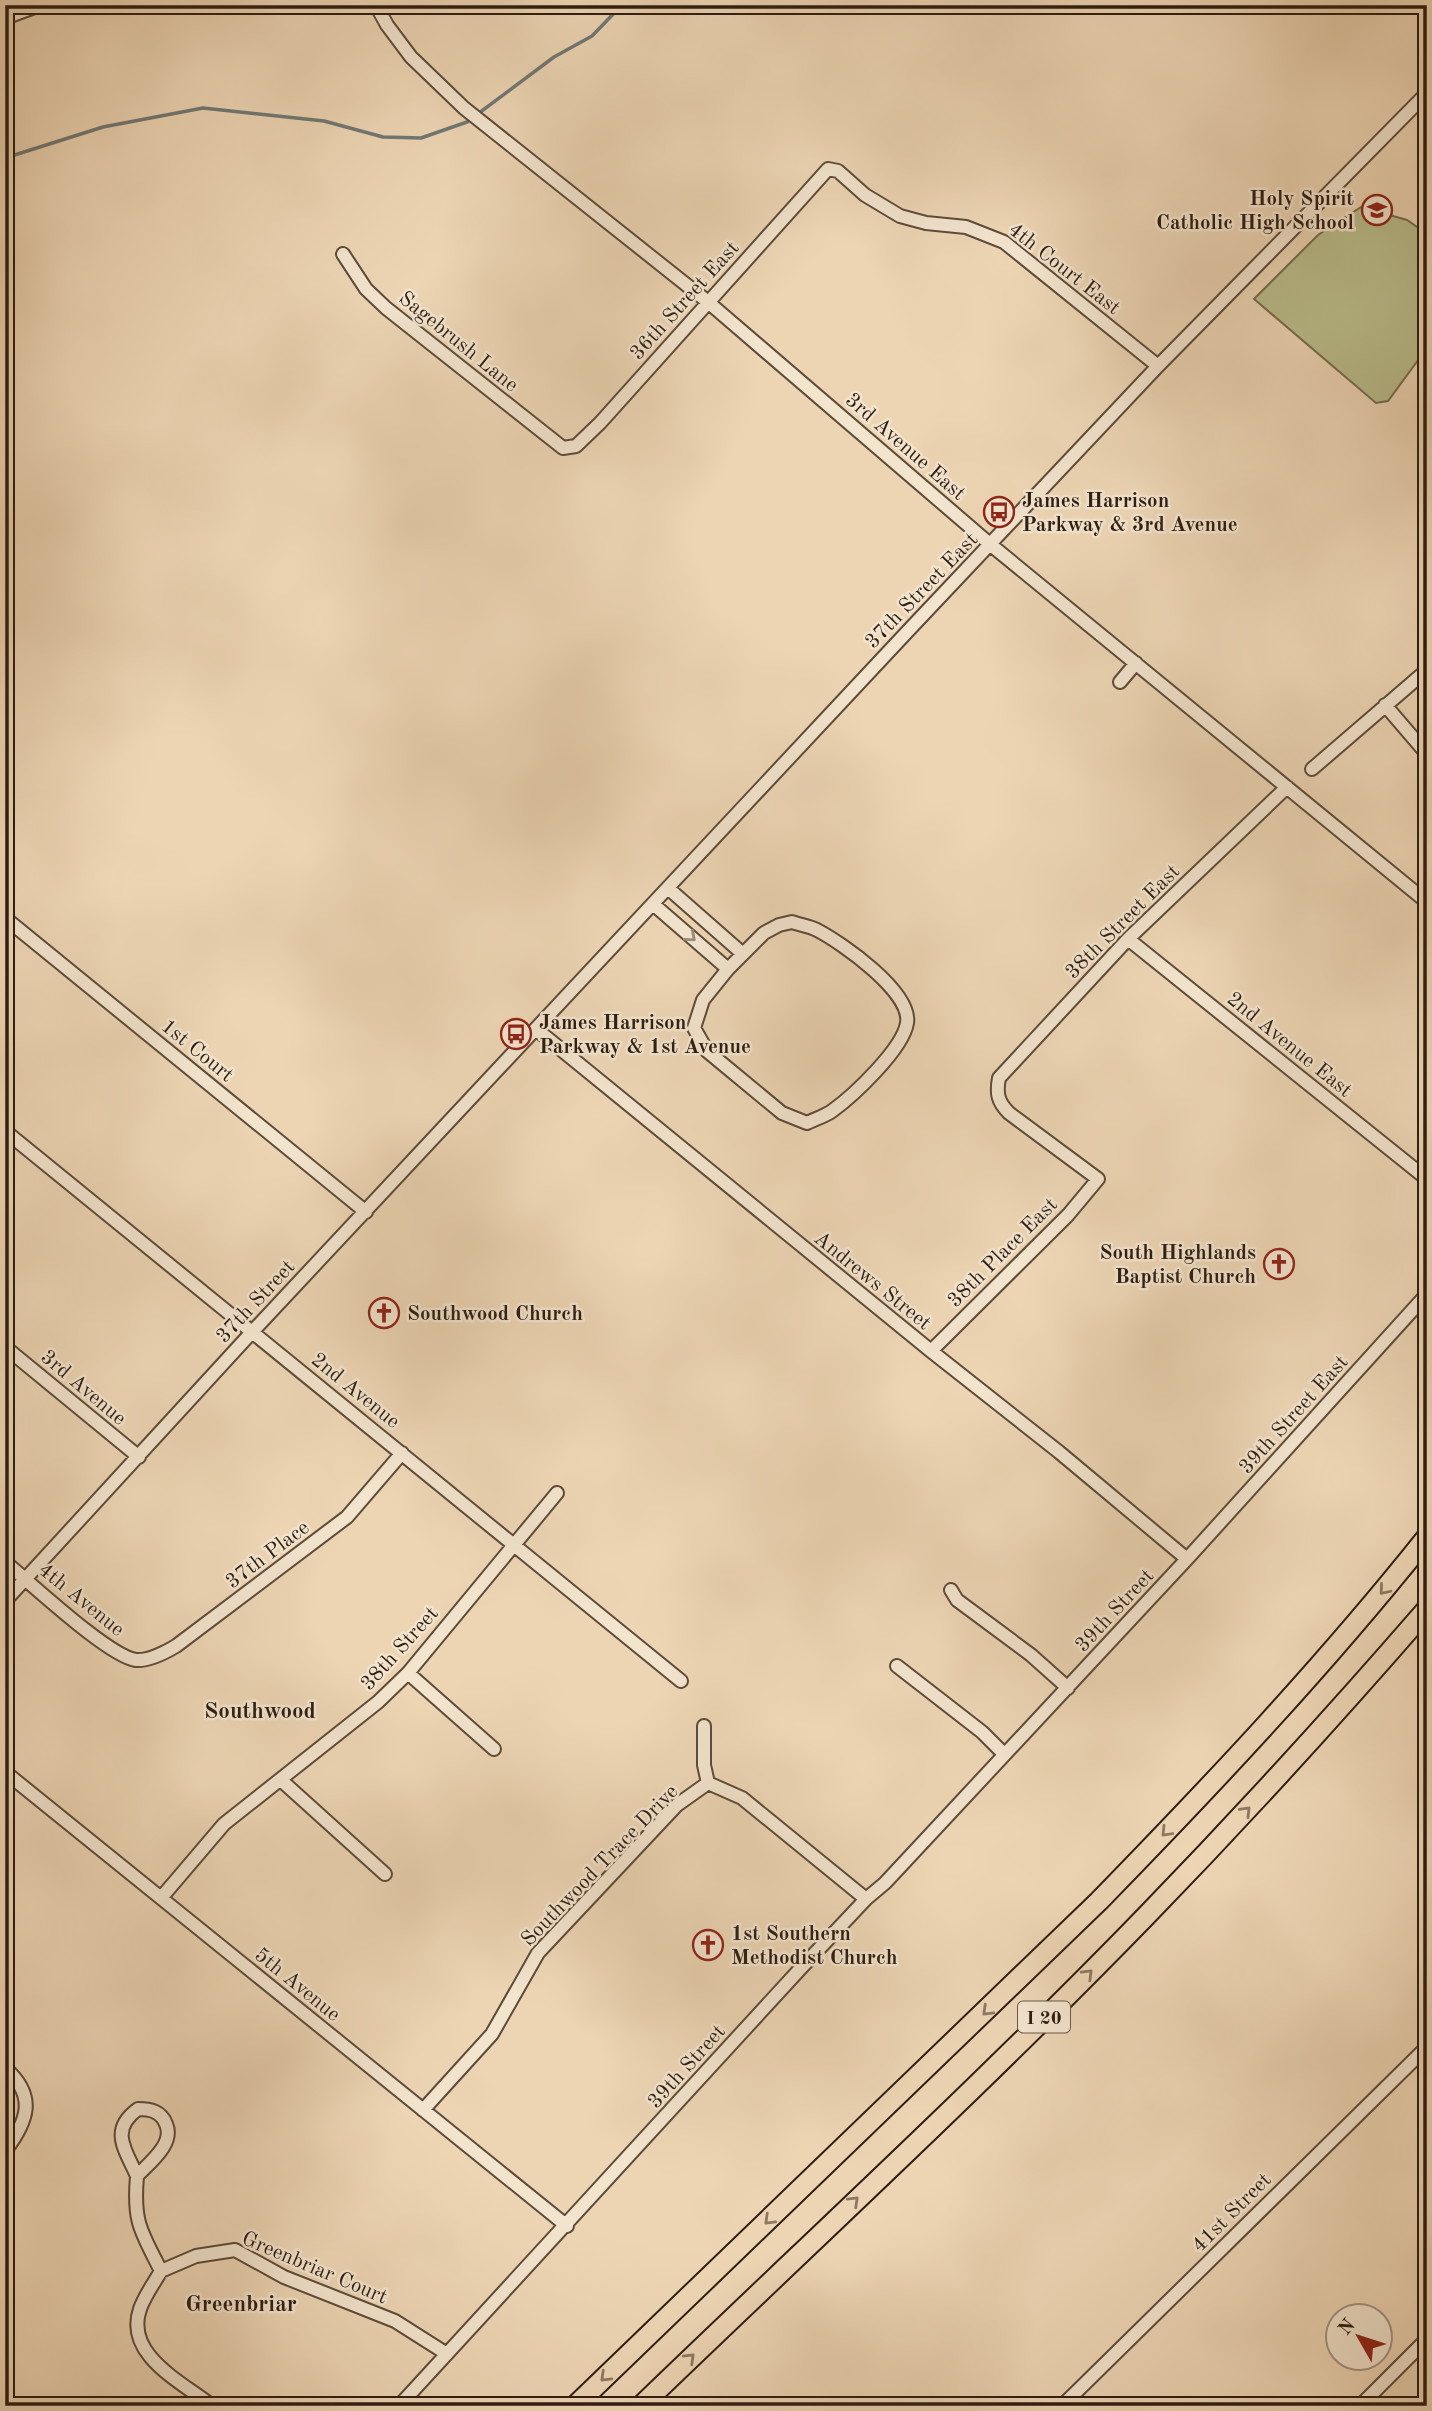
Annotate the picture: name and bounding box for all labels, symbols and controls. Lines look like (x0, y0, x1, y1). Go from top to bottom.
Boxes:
place label: Holy Spirit Catholic High School (1156, 189, 1354, 234)
school or university icon: Holy Spirit Catholic High School (1360, 193, 1394, 227)
street label: 4th Court East (1004, 219, 1124, 319)
street label: 36th Street East (626, 238, 744, 364)
street label: Sagebrush Lane (394, 288, 522, 397)
street label: 3rd Avenue East (841, 389, 969, 505)
place label: James Harrison Parkway & 3rd Avenue (1022, 491, 1238, 536)
bus stop icon: James Harrison Parkway & 3rd Avenue (982, 495, 1016, 529)
street label: 37th Street East (862, 529, 982, 653)
street label: 38th Street East (1062, 861, 1184, 983)
one-way arrow (682, 929, 695, 941)
street label: 2nd Avenue East (1223, 988, 1356, 1102)
place label: James Harrison Parkway & 1st Avenue (539, 1013, 751, 1058)
street label: 1st Court (157, 1016, 237, 1086)
bus stop icon: James Harrison Parkway & 1st Avenue (499, 1017, 533, 1051)
street label: 38th Place East (944, 1194, 1062, 1312)
street label: Andrews Street (810, 1228, 934, 1334)
place label: South Highlands Baptist Church (1100, 1243, 1256, 1288)
church icon: South Highlands Baptist Church (1262, 1247, 1296, 1281)
street label: 37th Street (213, 1257, 299, 1347)
church icon: Southwood Church (367, 1296, 401, 1330)
place label: Southwood Church (407, 1304, 583, 1325)
street label: 3rd Avenue (36, 1347, 130, 1430)
street label: 2nd Avenue (307, 1349, 403, 1433)
street label: 39th Street East (1235, 1352, 1353, 1478)
street label: 37th Place (222, 1517, 313, 1593)
street label: 4th Avenue (34, 1559, 128, 1641)
street label: 39th Street (1072, 1566, 1158, 1656)
one-way arrow (1380, 1581, 1392, 1594)
street label: 38th Street (357, 1603, 443, 1695)
district label: Southwood (204, 1700, 316, 1723)
street label: Southwood Trace Drive (518, 1781, 682, 1951)
one-way arrow (1238, 1806, 1251, 1819)
one-way arrow (1162, 1824, 1175, 1837)
place label: 1st Southern Methodist Church (731, 1924, 898, 1969)
church icon: 1st Southern Methodist Church (691, 1928, 725, 1962)
street label: 5th Avenue (250, 1944, 344, 2026)
one-way arrow (1079, 1970, 1092, 1983)
road number: I 20 (1018, 2002, 1070, 2033)
one-way arrow (982, 2003, 995, 2016)
street label: 39th Street (644, 2021, 730, 2113)
street label: 41st Street (1188, 2169, 1276, 2257)
one-way arrow (846, 2196, 859, 2209)
one-way arrow (765, 2211, 778, 2224)
street label: Greenbriar Court (238, 2225, 392, 2309)
district label: Greenbriar (185, 2289, 297, 2317)
north arrow (1324, 2302, 1394, 2372)
text: N (1336, 2316, 1360, 2339)
one-way arrow (682, 2354, 695, 2367)
one-way arrow (600, 2369, 613, 2381)

